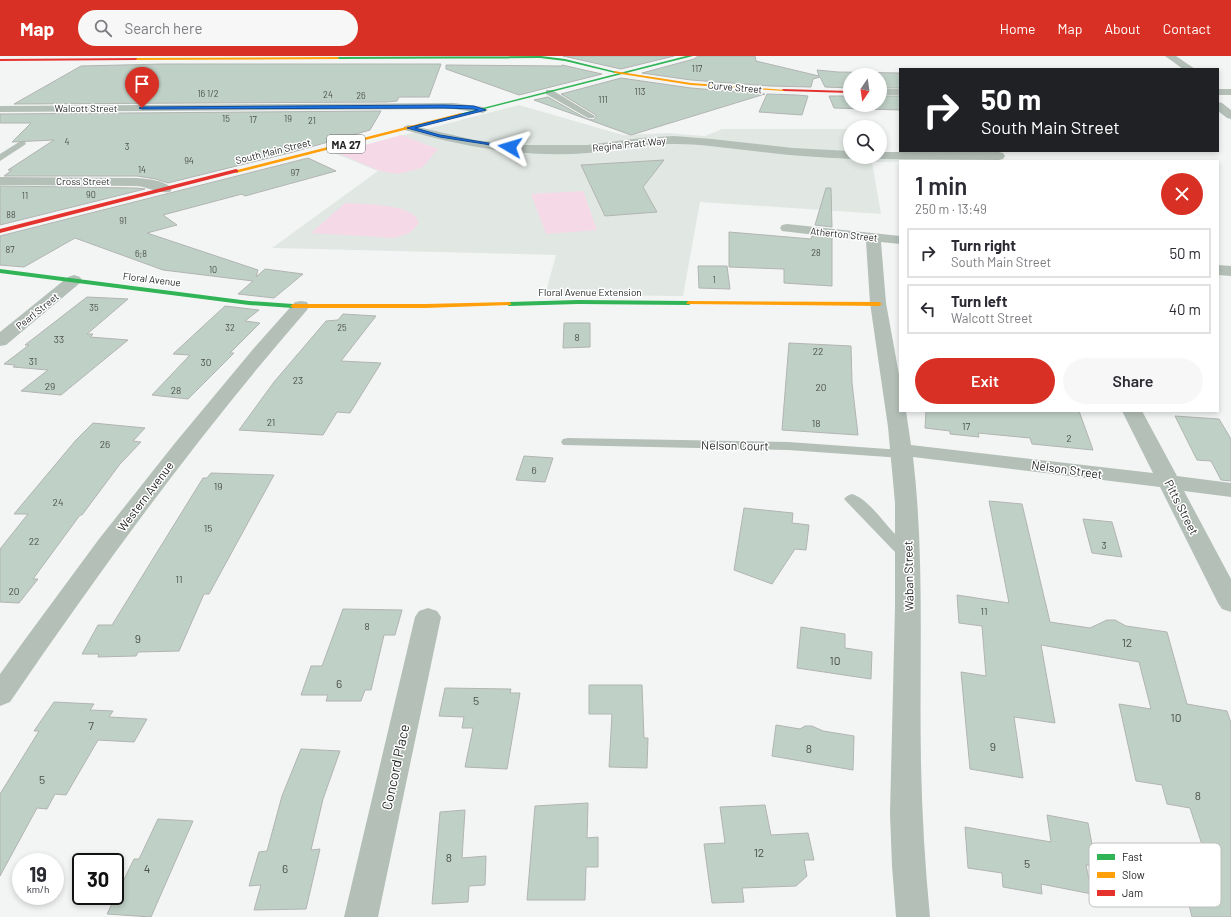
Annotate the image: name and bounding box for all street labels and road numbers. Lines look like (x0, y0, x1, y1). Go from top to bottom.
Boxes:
street label: Curve Street (707, 79, 763, 95)
street label: Walcott Street (55, 102, 118, 114)
street label: Regina Pratt Way (592, 134, 667, 154)
road number: MA 27 (327, 135, 365, 153)
street label: South Main Street (234, 136, 312, 166)
street label: Cross Street (56, 175, 110, 187)
street label: Atherton Street (810, 224, 879, 244)
street label: Floral Avenue (122, 269, 182, 289)
street label: Floral Avenue Extension (538, 286, 642, 298)
street label: Pearl Street (13, 290, 61, 332)
street label: Nelson Court (701, 437, 769, 453)
street label: Nelson Street (1031, 457, 1103, 481)
street label: Western Avenue (114, 458, 176, 534)
street label: Pitts Street (1162, 477, 1202, 537)
street label: Waban Street (900, 541, 916, 611)
street label: Concord Place (378, 723, 412, 811)

